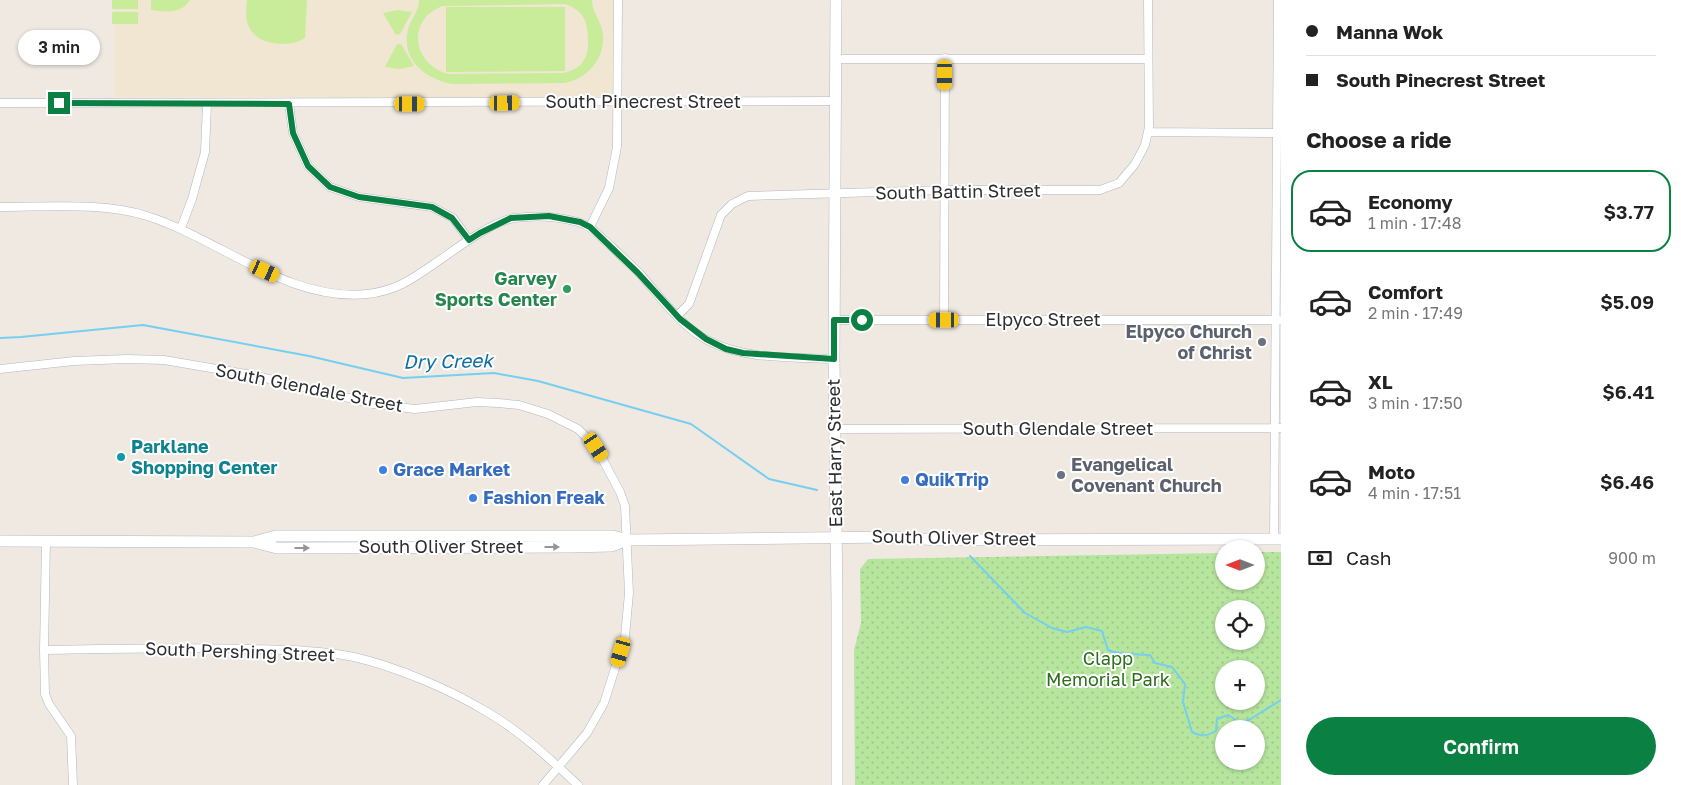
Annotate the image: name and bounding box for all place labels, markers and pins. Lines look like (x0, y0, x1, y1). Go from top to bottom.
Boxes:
place label: Garvey Sports Center (435, 267, 557, 310)
marker: Garvey Sports Center (561, 283, 573, 295)
place label: Elpyco Church of Christ (1126, 320, 1252, 363)
marker: Elpyco Church of Christ (1256, 336, 1268, 348)
place label: Parklane Shopping Center (131, 435, 277, 478)
marker: Parklane Shopping Center (115, 451, 127, 463)
place label: Evangelical Covenant Church (1071, 453, 1222, 496)
place label: Grace Market (393, 458, 510, 480)
marker: Grace Market (377, 464, 389, 476)
place label: QuikTrip (915, 468, 989, 490)
marker: Evangelical Covenant Church (1055, 469, 1067, 481)
marker: QuikTrip (899, 474, 911, 486)
place label: Fashion Freak (483, 486, 605, 508)
marker: Fashion Freak (467, 492, 479, 504)

